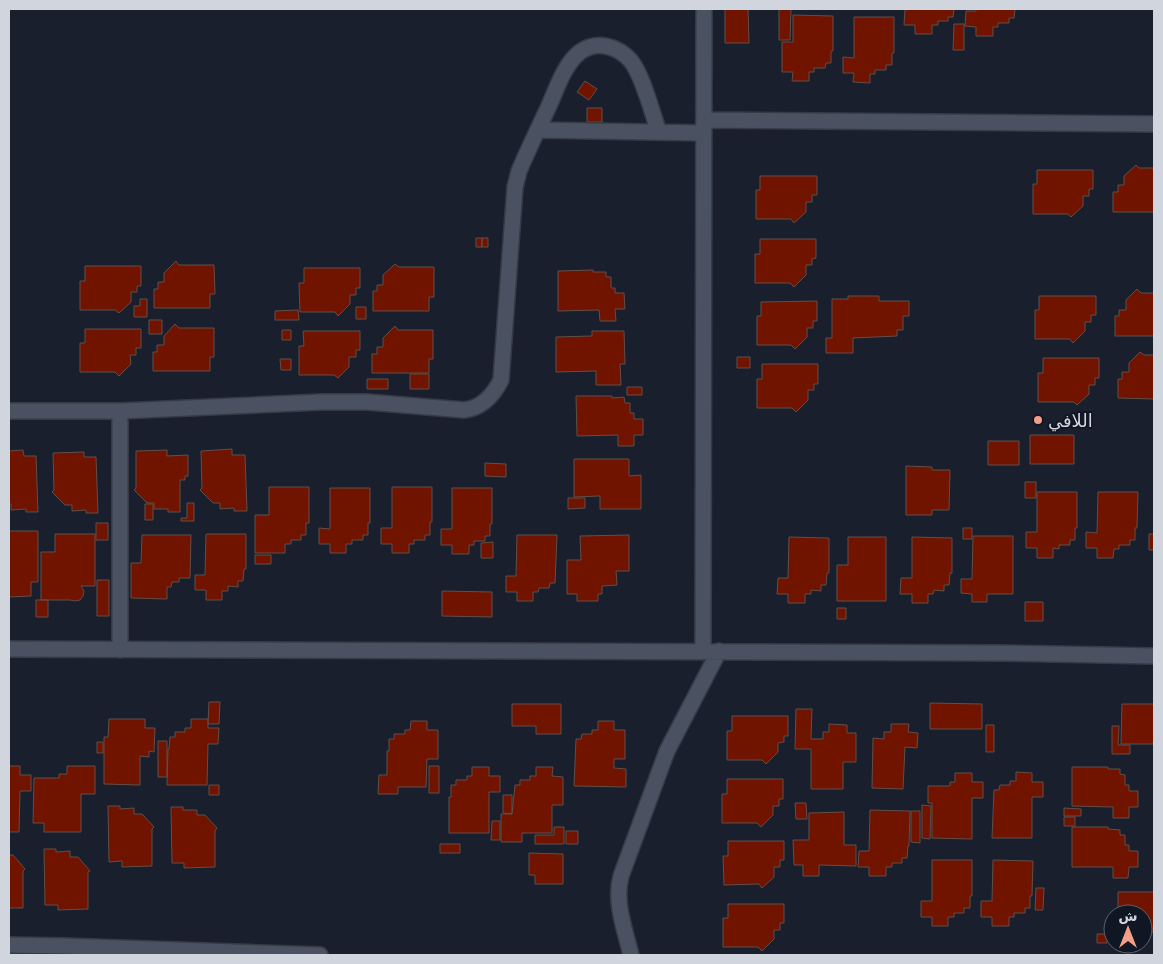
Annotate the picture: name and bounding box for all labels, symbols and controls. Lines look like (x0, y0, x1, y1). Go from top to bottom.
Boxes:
place label: اللافي (1048, 410, 1093, 432)
marker: اللافي (1032, 414, 1044, 426)
north arrow (1103, 904, 1153, 954)
text: ش (1118, 908, 1138, 924)

